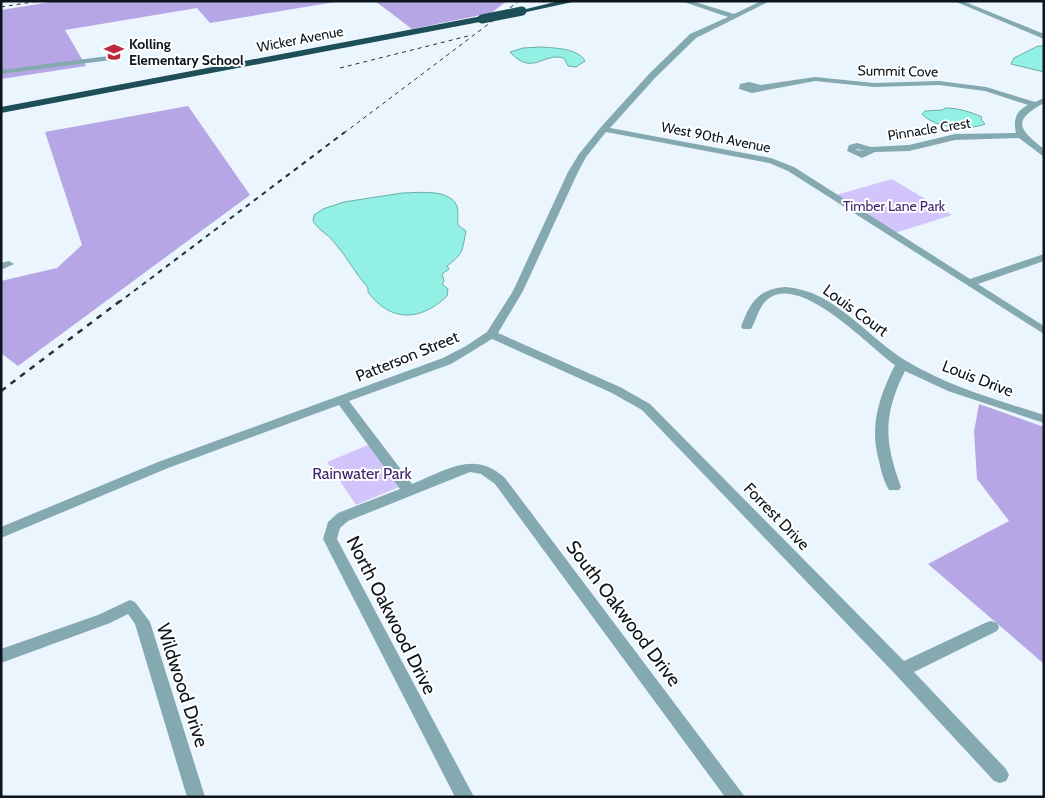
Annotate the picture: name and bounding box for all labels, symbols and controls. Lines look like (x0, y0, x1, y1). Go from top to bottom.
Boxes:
street label: Wicker Avenue (255, 22, 345, 56)
place label: Kolling Elementary School (129, 35, 244, 69)
school or university icon: Kolling Elementary School (103, 41, 125, 63)
street label: Summit Cove (857, 61, 939, 81)
street label: Pinnacle Crest (886, 114, 972, 144)
street label: West 90th Avenue (660, 118, 772, 156)
park label: Timber Lane Park (843, 197, 946, 215)
street label: Louis Court (819, 280, 892, 341)
street label: Patterson Street (353, 327, 462, 386)
street label: Louis Drive (940, 356, 1016, 401)
park label: Rainwater Park (312, 464, 413, 483)
street label: Forrest Drive (740, 479, 813, 554)
street label: North Oakwood Drive (342, 532, 442, 698)
street label: South Oakwood Drive (561, 536, 686, 691)
street label: Wildwood Drive (152, 620, 213, 750)

